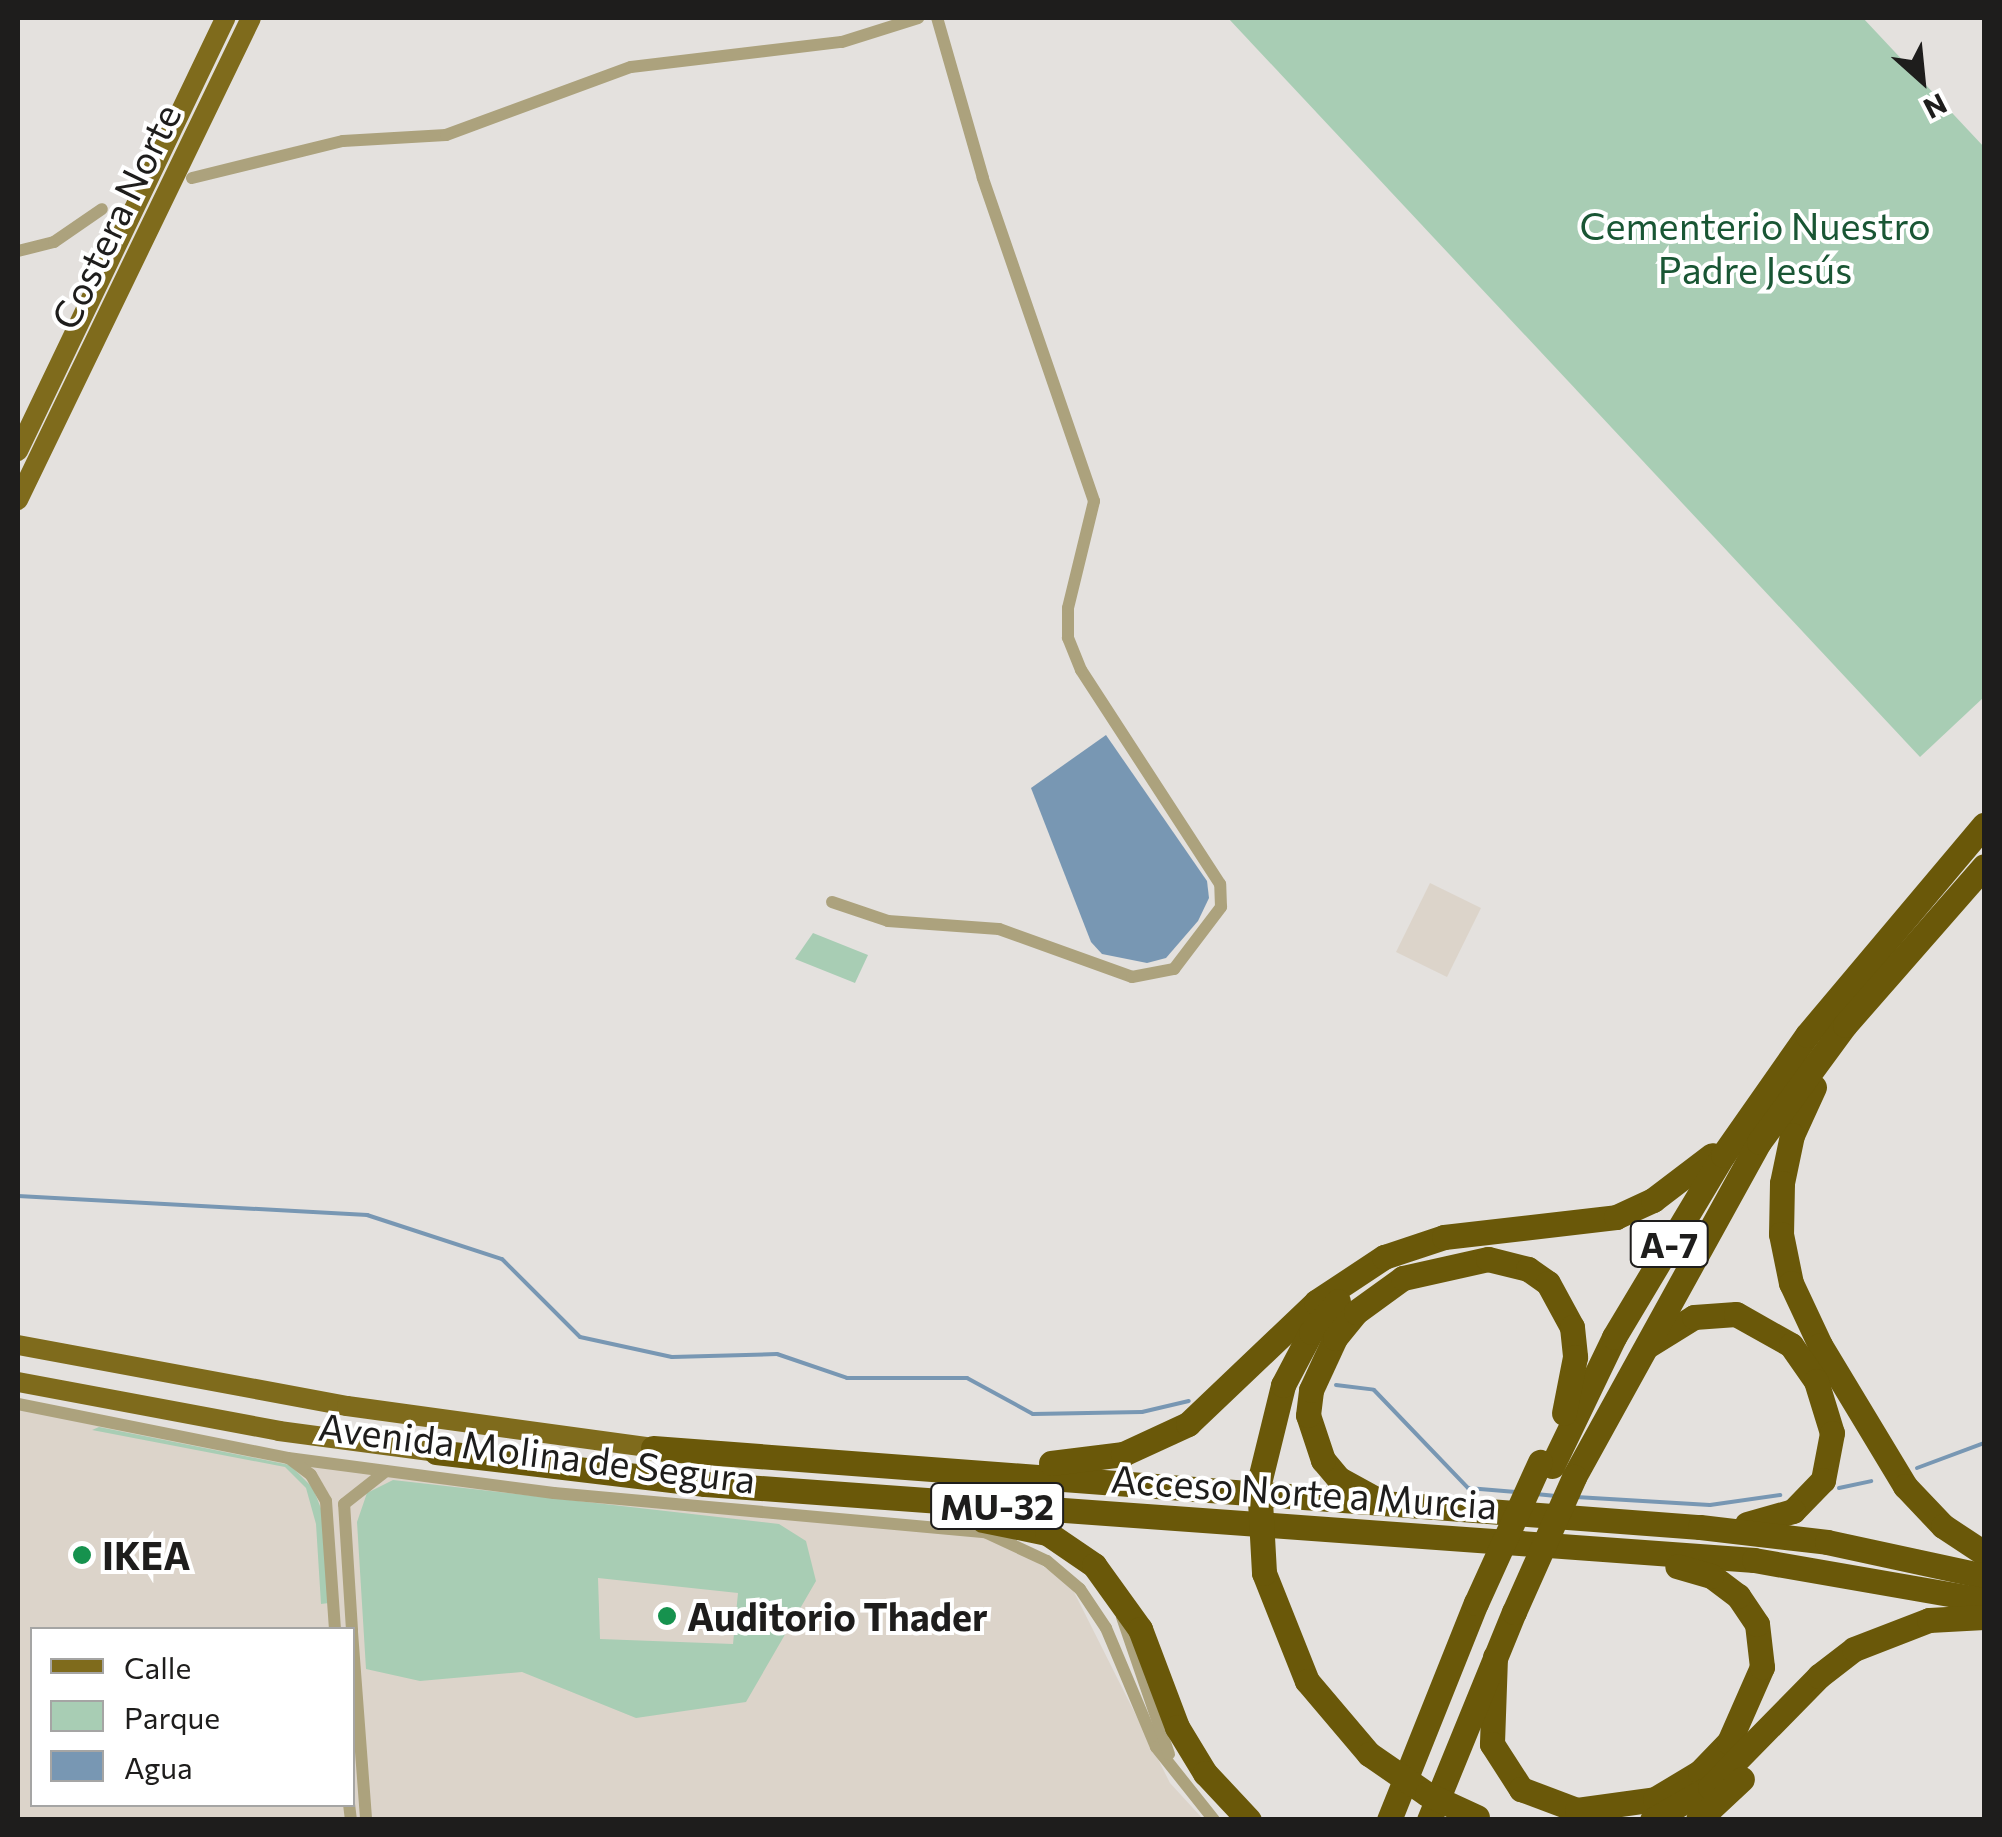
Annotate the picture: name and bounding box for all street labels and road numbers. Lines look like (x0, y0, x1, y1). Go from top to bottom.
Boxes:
street label: Costera Norte (41, 96, 189, 336)
road number: A-7 (1629, 1214, 1709, 1274)
street label: Avenida Molina de Segura (316, 1403, 758, 1501)
street label: Acceso Norte a Murcia (1109, 1455, 1499, 1527)
road number: MU-32 (930, 1476, 1064, 1536)

